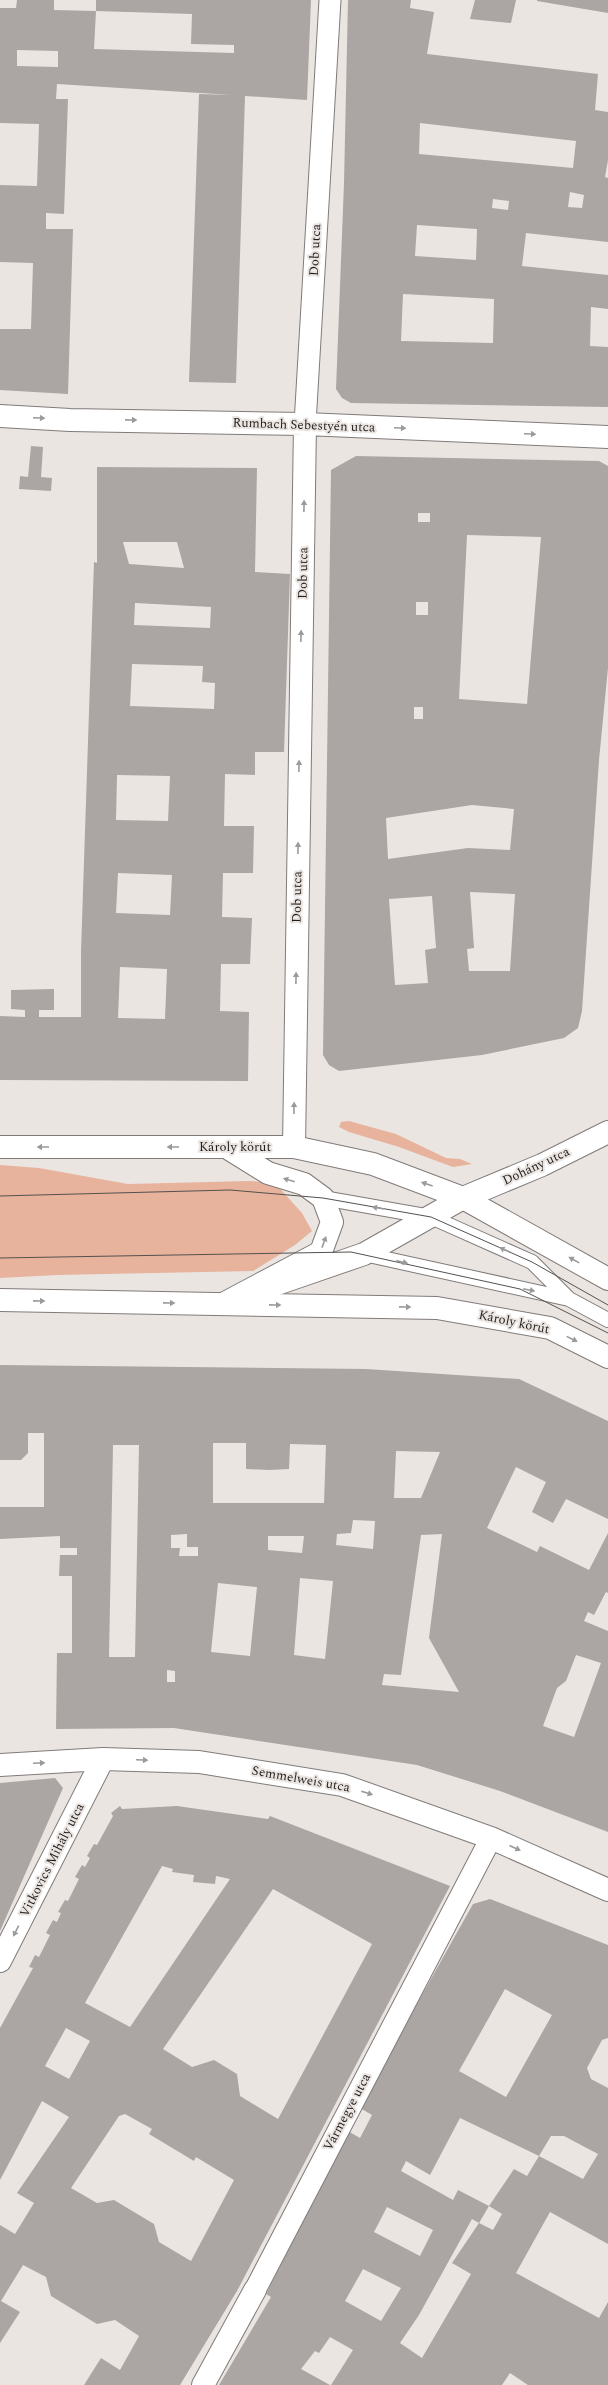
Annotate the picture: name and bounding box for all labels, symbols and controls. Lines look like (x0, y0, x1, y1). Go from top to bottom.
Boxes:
street label: Dob utca (304, 223, 326, 277)
street label: Rumbach Sebestyén utca (232, 413, 376, 438)
one-way arrow (33, 415, 46, 421)
one-way arrow (125, 417, 137, 424)
one-way arrow (394, 425, 407, 431)
one-way arrow (524, 431, 537, 437)
one-way arrow (301, 499, 307, 512)
street label: Dob utca (293, 546, 313, 599)
one-way arrow (298, 630, 305, 642)
one-way arrow (296, 759, 302, 772)
one-way arrow (295, 841, 301, 854)
street label: Dob utca (287, 870, 307, 923)
one-way arrow (293, 971, 299, 984)
one-way arrow (291, 1101, 297, 1114)
street label: Károly körút (199, 1137, 271, 1157)
street label: Dohány utca (499, 1141, 574, 1190)
one-way arrow (36, 1144, 49, 1150)
one-way arrow (166, 1144, 179, 1150)
one-way arrow (283, 1177, 295, 1183)
one-way arrow (420, 1180, 432, 1186)
one-way arrow (372, 1205, 385, 1211)
one-way arrow (322, 1235, 328, 1247)
one-way arrow (500, 1247, 511, 1253)
one-way arrow (568, 1256, 580, 1263)
one-way arrow (396, 1260, 408, 1266)
one-way arrow (523, 1288, 535, 1294)
one-way arrow (33, 1298, 46, 1304)
one-way arrow (163, 1300, 175, 1307)
one-way arrow (269, 1302, 282, 1308)
one-way arrow (399, 1304, 412, 1310)
street label: Károly körút (477, 1305, 552, 1339)
one-way arrow (566, 1336, 578, 1342)
one-way arrow (136, 1757, 149, 1763)
one-way arrow (33, 1759, 45, 1766)
street label: Semmelweis utca (250, 1761, 352, 1798)
one-way arrow (362, 1790, 374, 1796)
street label: Vitkovics Mihály utca (15, 1799, 90, 1921)
one-way arrow (509, 1845, 521, 1852)
one-way arrow (12, 1925, 19, 1936)
street label: Vármegye utca (318, 2069, 376, 2154)

